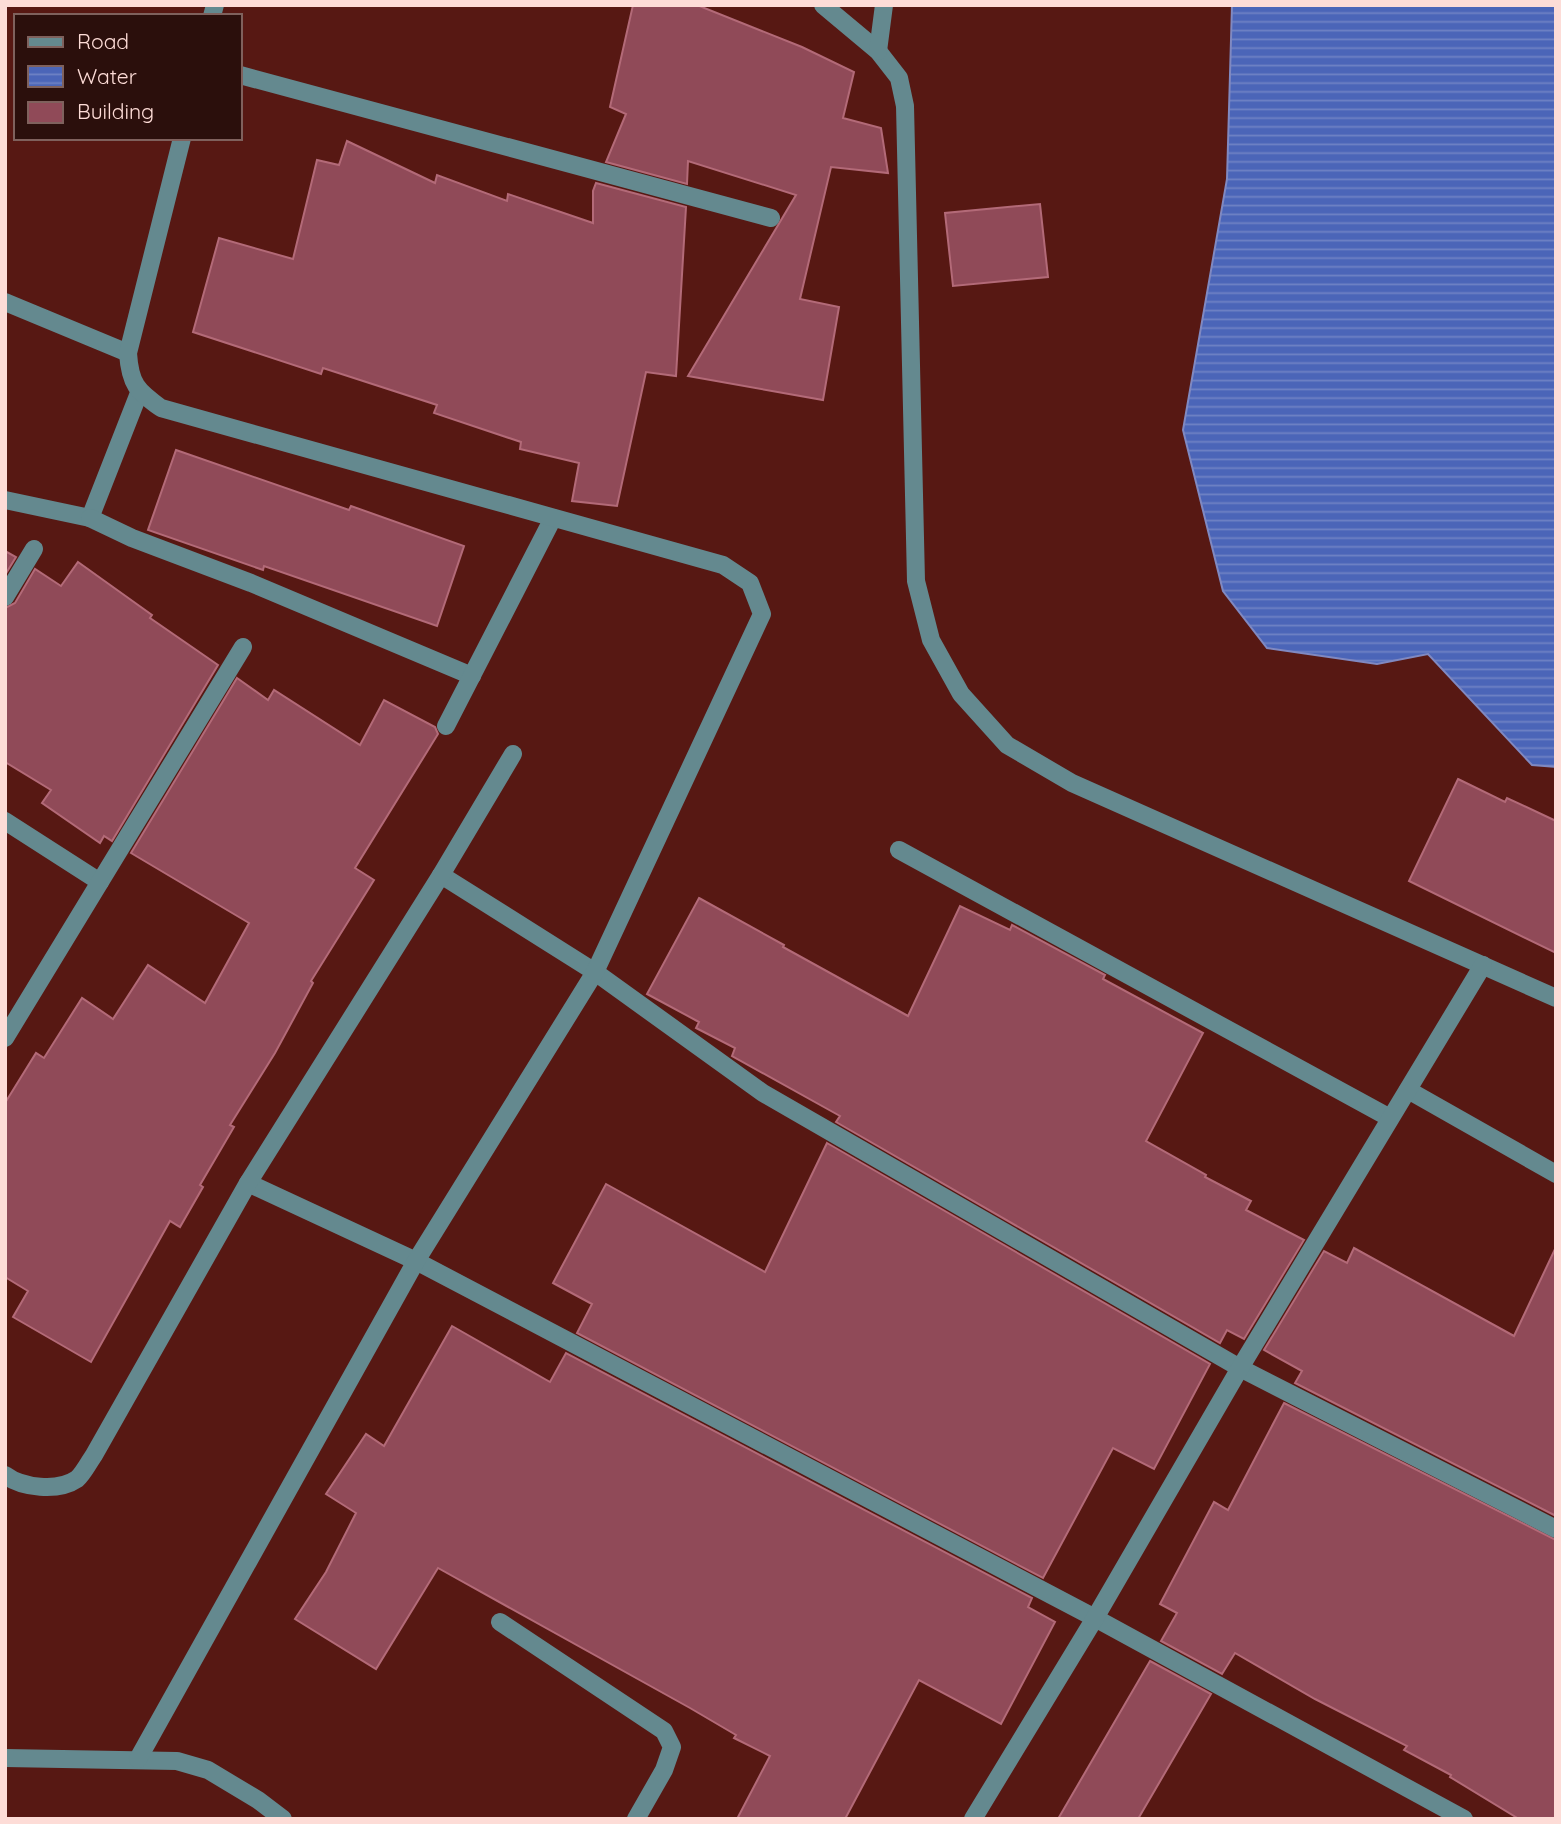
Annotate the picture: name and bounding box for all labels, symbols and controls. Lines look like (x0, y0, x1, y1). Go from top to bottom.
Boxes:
legend (14, 14, 242, 140)
text: Road (77, 28, 129, 54)
text: Water (77, 63, 137, 89)
text: Building (77, 98, 154, 124)

